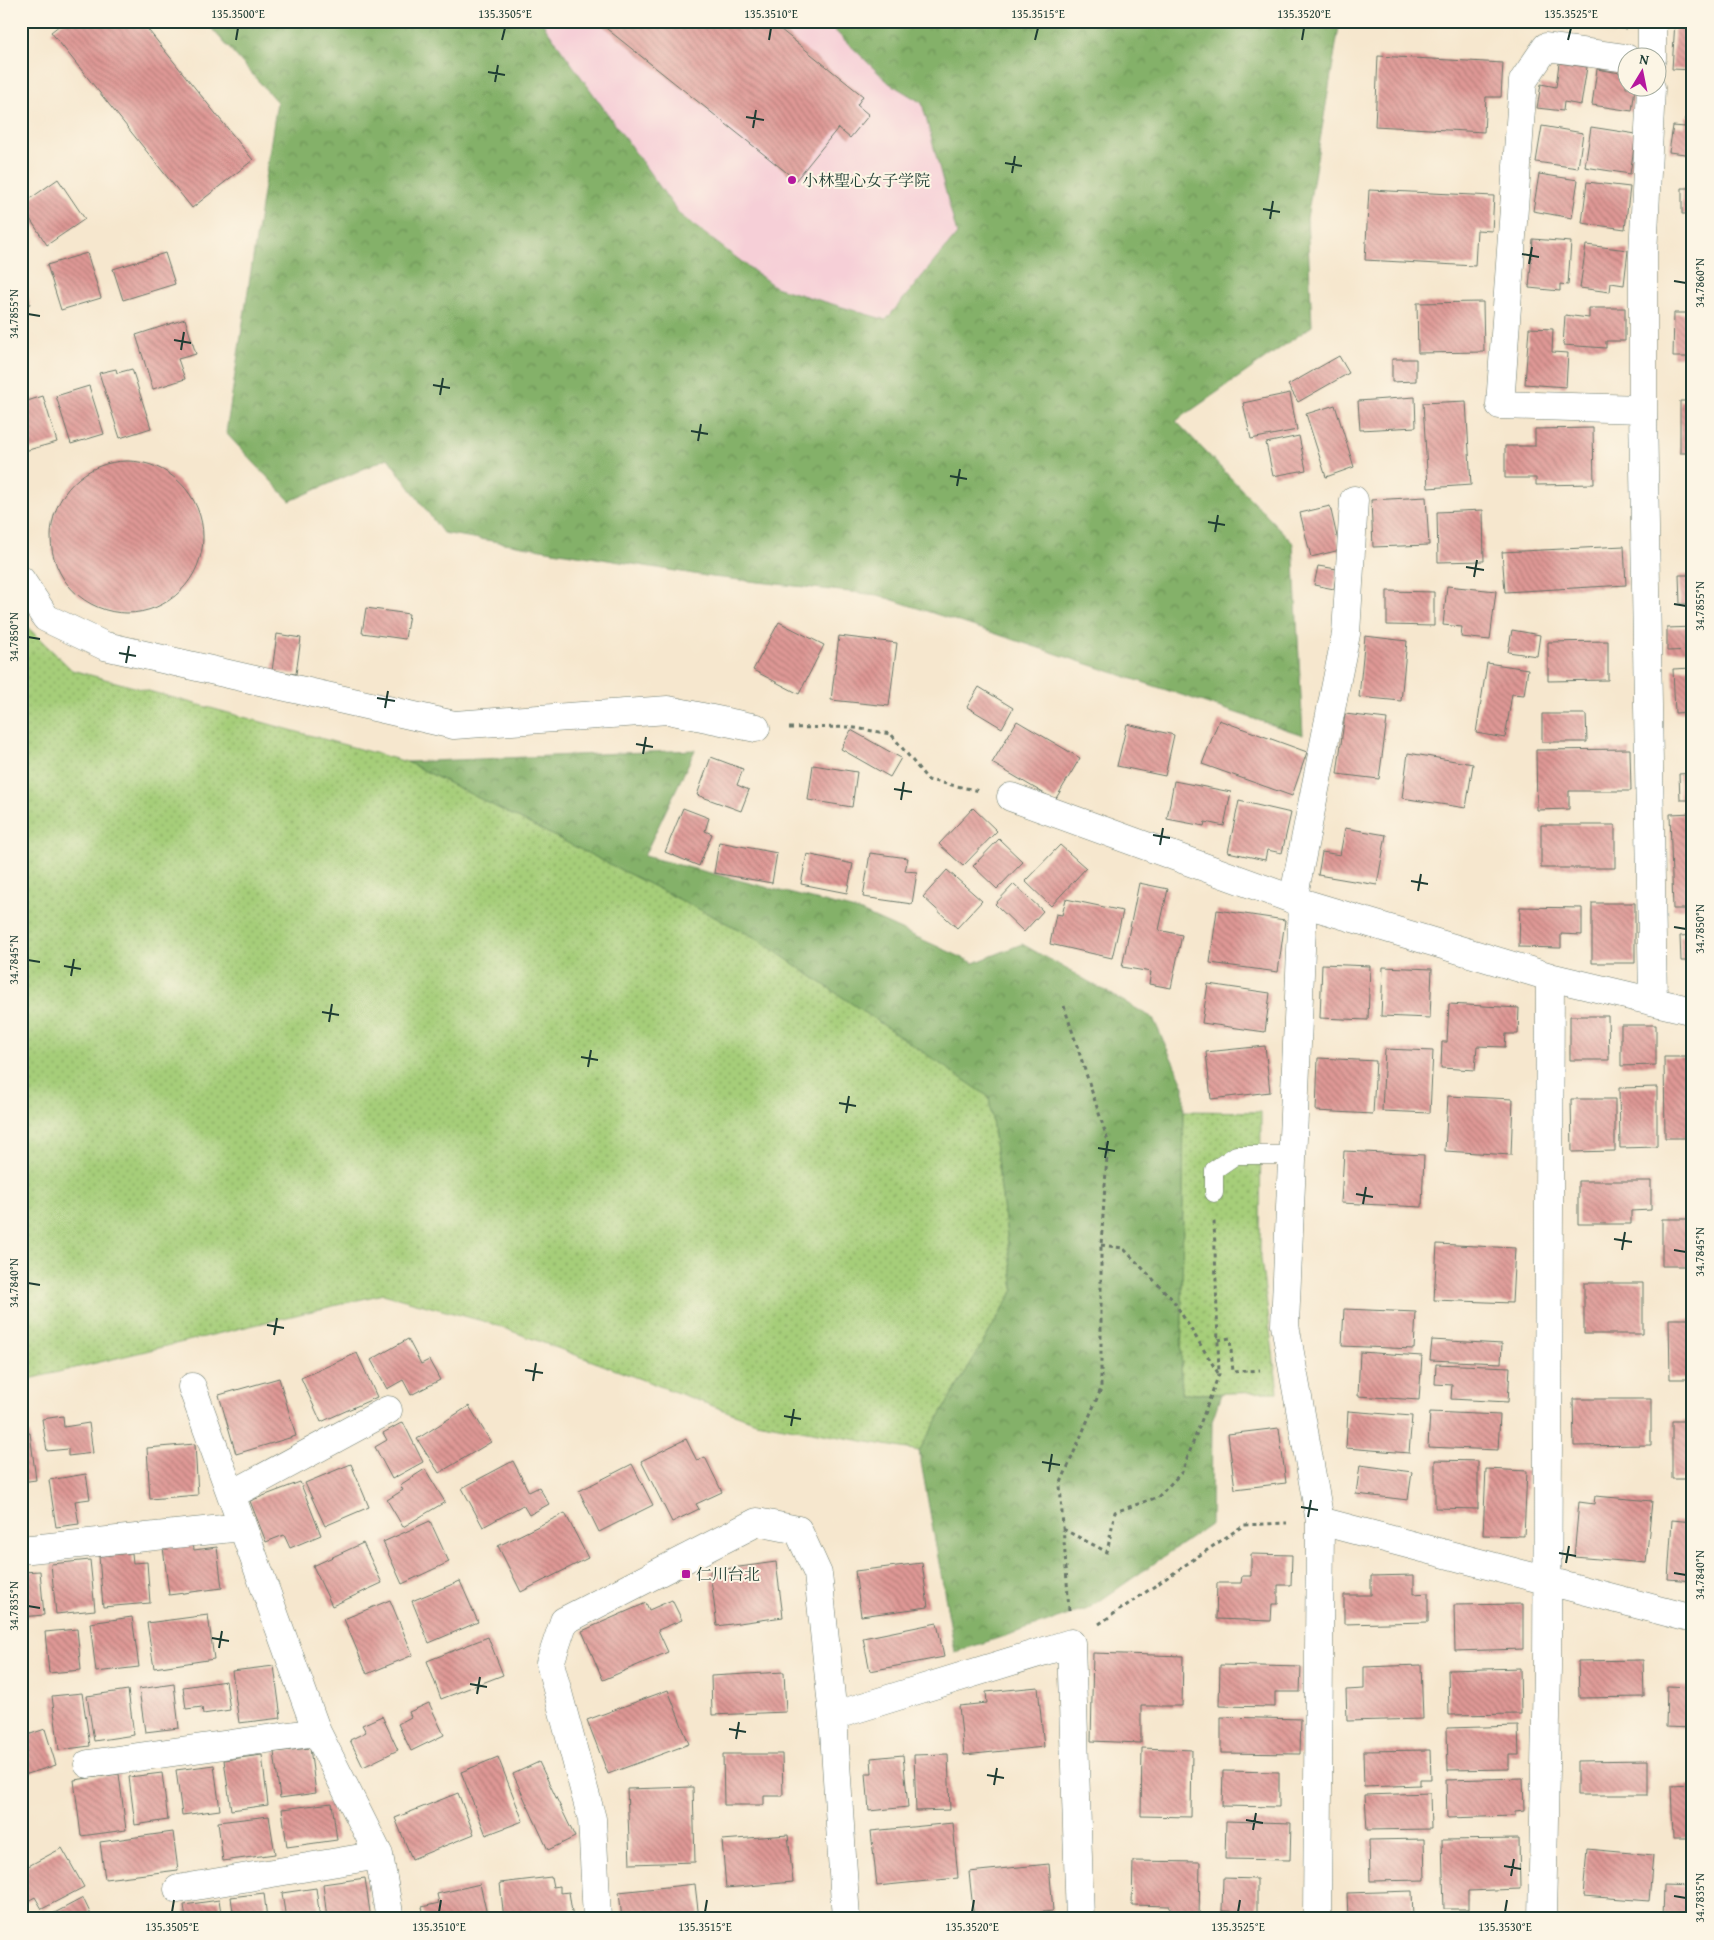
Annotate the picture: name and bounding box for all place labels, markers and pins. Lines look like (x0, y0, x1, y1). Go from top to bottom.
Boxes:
place label: 小林聖心女子学院 (802, 168, 930, 192)
marker: 小林聖心女子学院 (786, 174, 798, 186)
place label: 仁川台北 (696, 1562, 760, 1586)
marker: 仁川台北 (680, 1568, 692, 1580)

